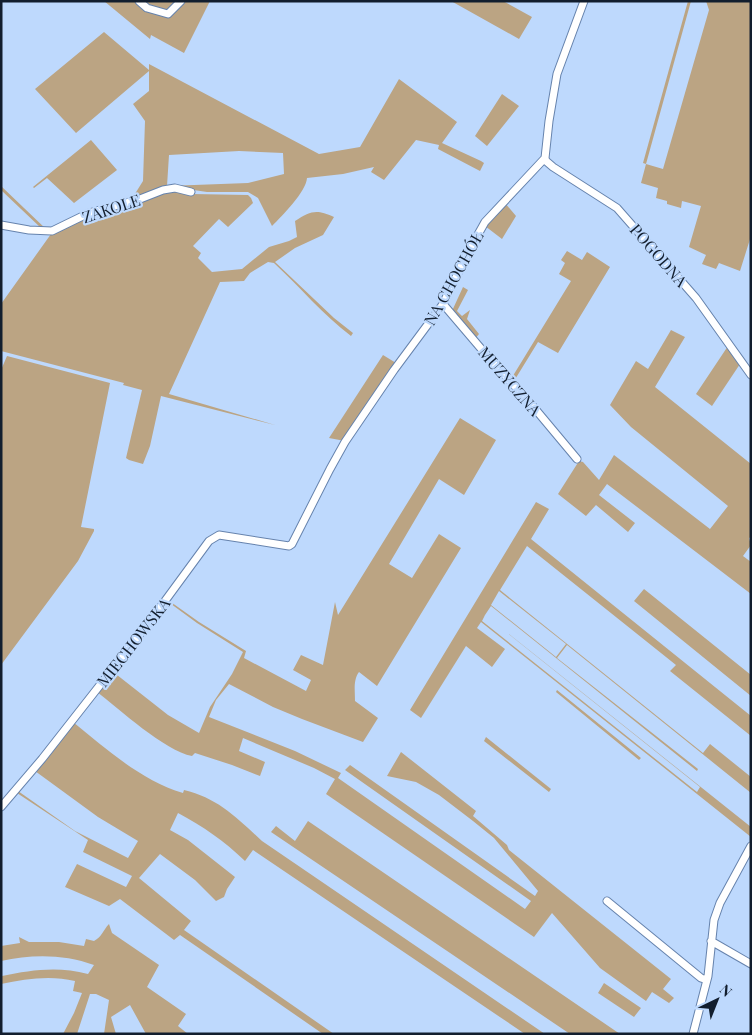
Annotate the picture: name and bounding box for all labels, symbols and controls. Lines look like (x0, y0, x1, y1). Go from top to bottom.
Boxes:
street label: ZAKOLE (79, 189, 143, 227)
street label: POGODNA (626, 219, 693, 292)
street label: NA CHOCHÓŁ (419, 227, 487, 329)
street label: MUZYCZNA (474, 342, 546, 421)
street label: MIECHOWSKA (92, 592, 175, 691)
north arrow (692, 975, 742, 1025)
text: N (716, 980, 736, 1001)

